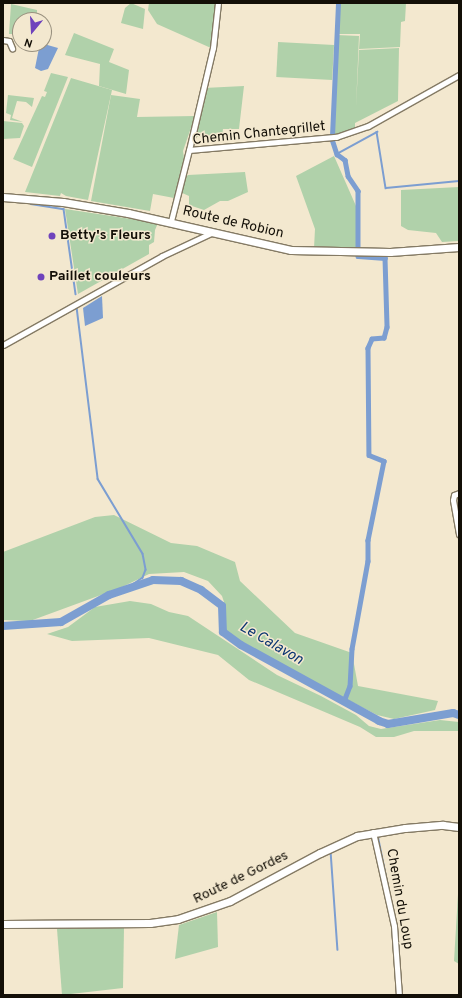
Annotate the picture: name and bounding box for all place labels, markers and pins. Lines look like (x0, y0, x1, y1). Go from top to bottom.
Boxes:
place label: Betty's Fleurs (60, 228, 151, 244)
marker: Betty's Fleurs (47, 231, 57, 241)
place label: Paillet couleurs (49, 269, 151, 285)
marker: Paillet couleurs (36, 272, 46, 282)

